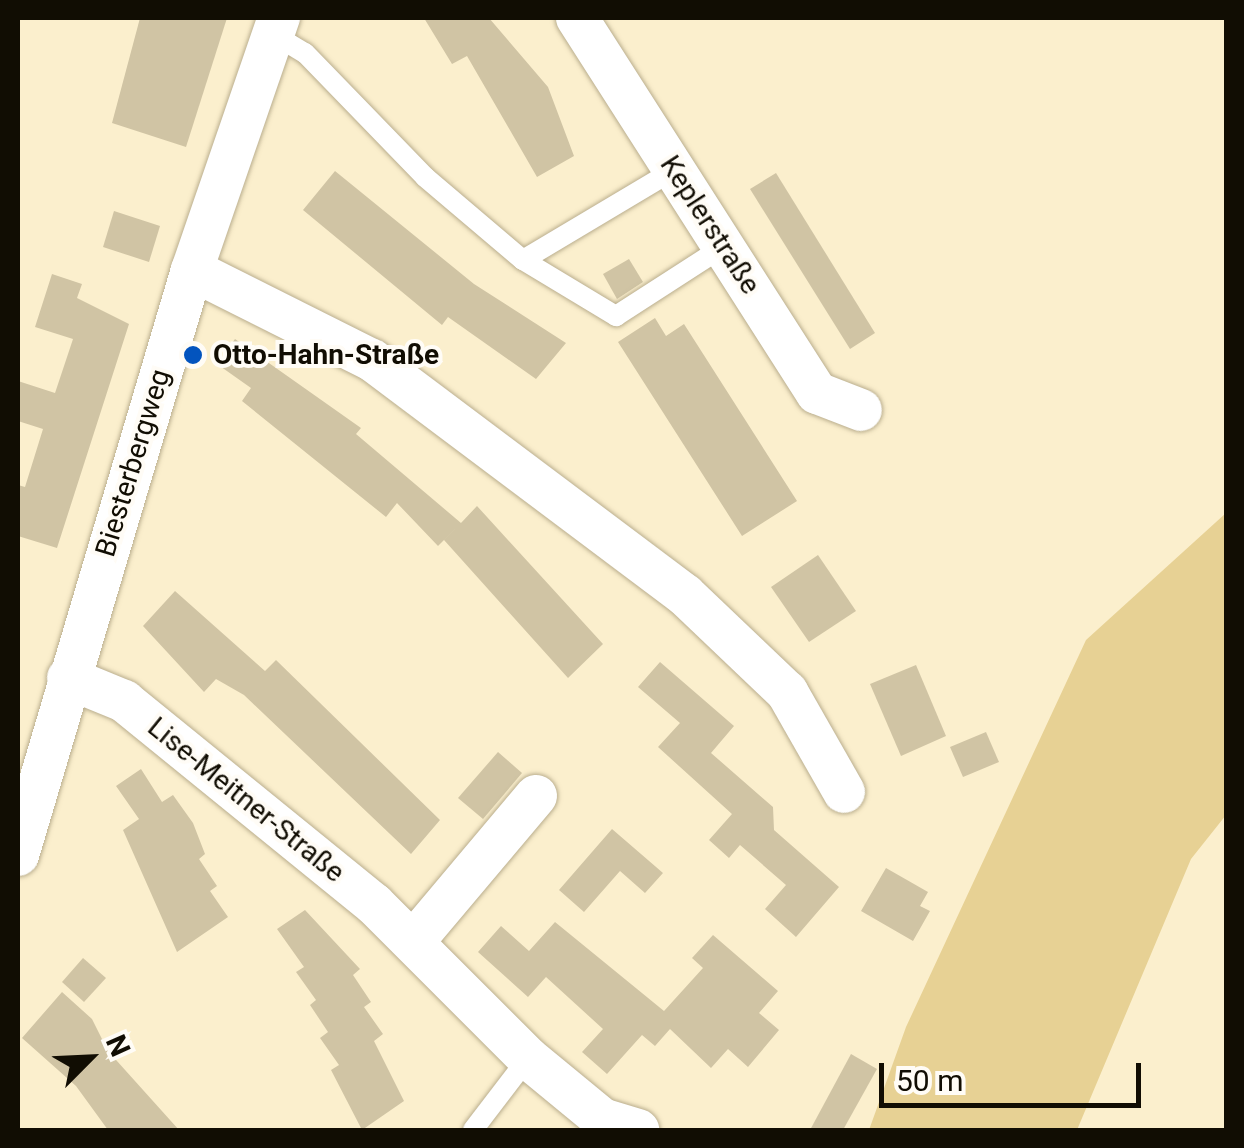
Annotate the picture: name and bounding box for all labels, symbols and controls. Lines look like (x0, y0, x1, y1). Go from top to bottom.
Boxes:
street label: Keplerstraße (653, 150, 767, 300)
place label: Otto-Hahn-Straße (213, 338, 439, 372)
marker: Otto-Hahn-Straße (182, 344, 204, 366)
street label: Biesterbergweg (89, 365, 177, 561)
street label: Lise-Meitner-Straße (141, 710, 351, 890)
north arrow (40, 1008, 140, 1108)
text: N (99, 1030, 137, 1061)
scale bar (884, 1043, 1146, 1105)
text: 50 m (896, 1063, 963, 1098)

